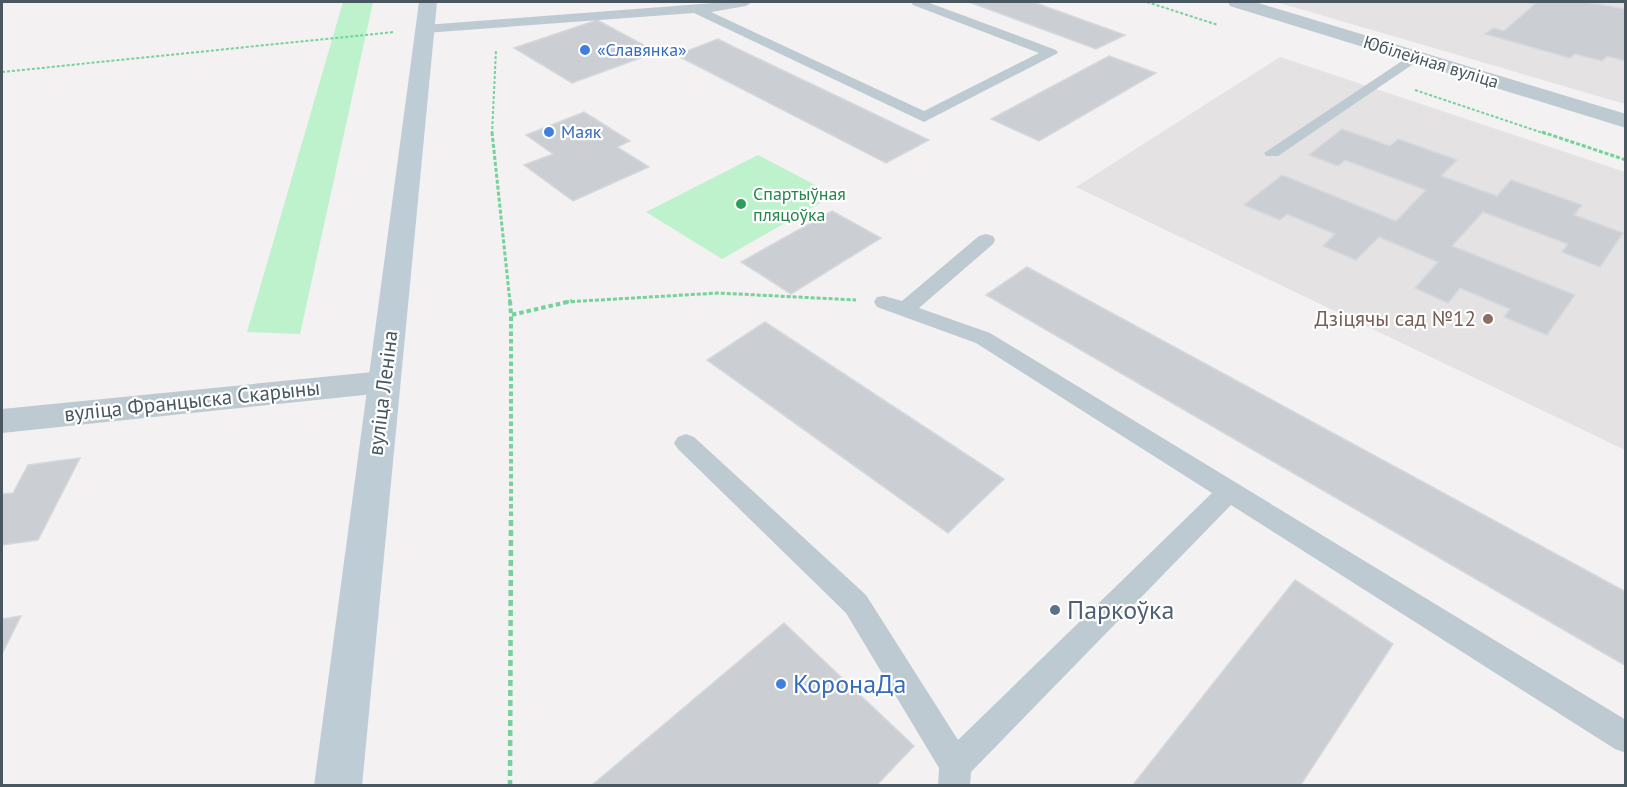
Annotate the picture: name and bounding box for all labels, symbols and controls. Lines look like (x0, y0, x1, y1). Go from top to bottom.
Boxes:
street label: Юбілейная вуліца (1361, 30, 1502, 93)
place label: «Славянка» (597, 38, 687, 61)
marker: «Славянка» (578, 43, 592, 57)
place label: Маяк (561, 120, 602, 143)
marker: Маяк (542, 125, 556, 139)
place label: Спартыўная пляцоўка (753, 182, 846, 226)
marker: Спартыўная пляцоўка (734, 197, 748, 211)
place label: Дзіцячы сад №12 (1315, 305, 1476, 332)
marker: Дзіцячы сад №12 (1481, 312, 1495, 326)
street label: вуліца Леніна (361, 329, 404, 457)
street label: вуліца Францыска Скарыны (63, 374, 321, 427)
place label: Паркоўка (1067, 593, 1174, 626)
marker: Паркоўка (1048, 603, 1062, 617)
place label: КоронаДа (793, 667, 906, 700)
marker: КоронаДа (774, 677, 788, 691)

